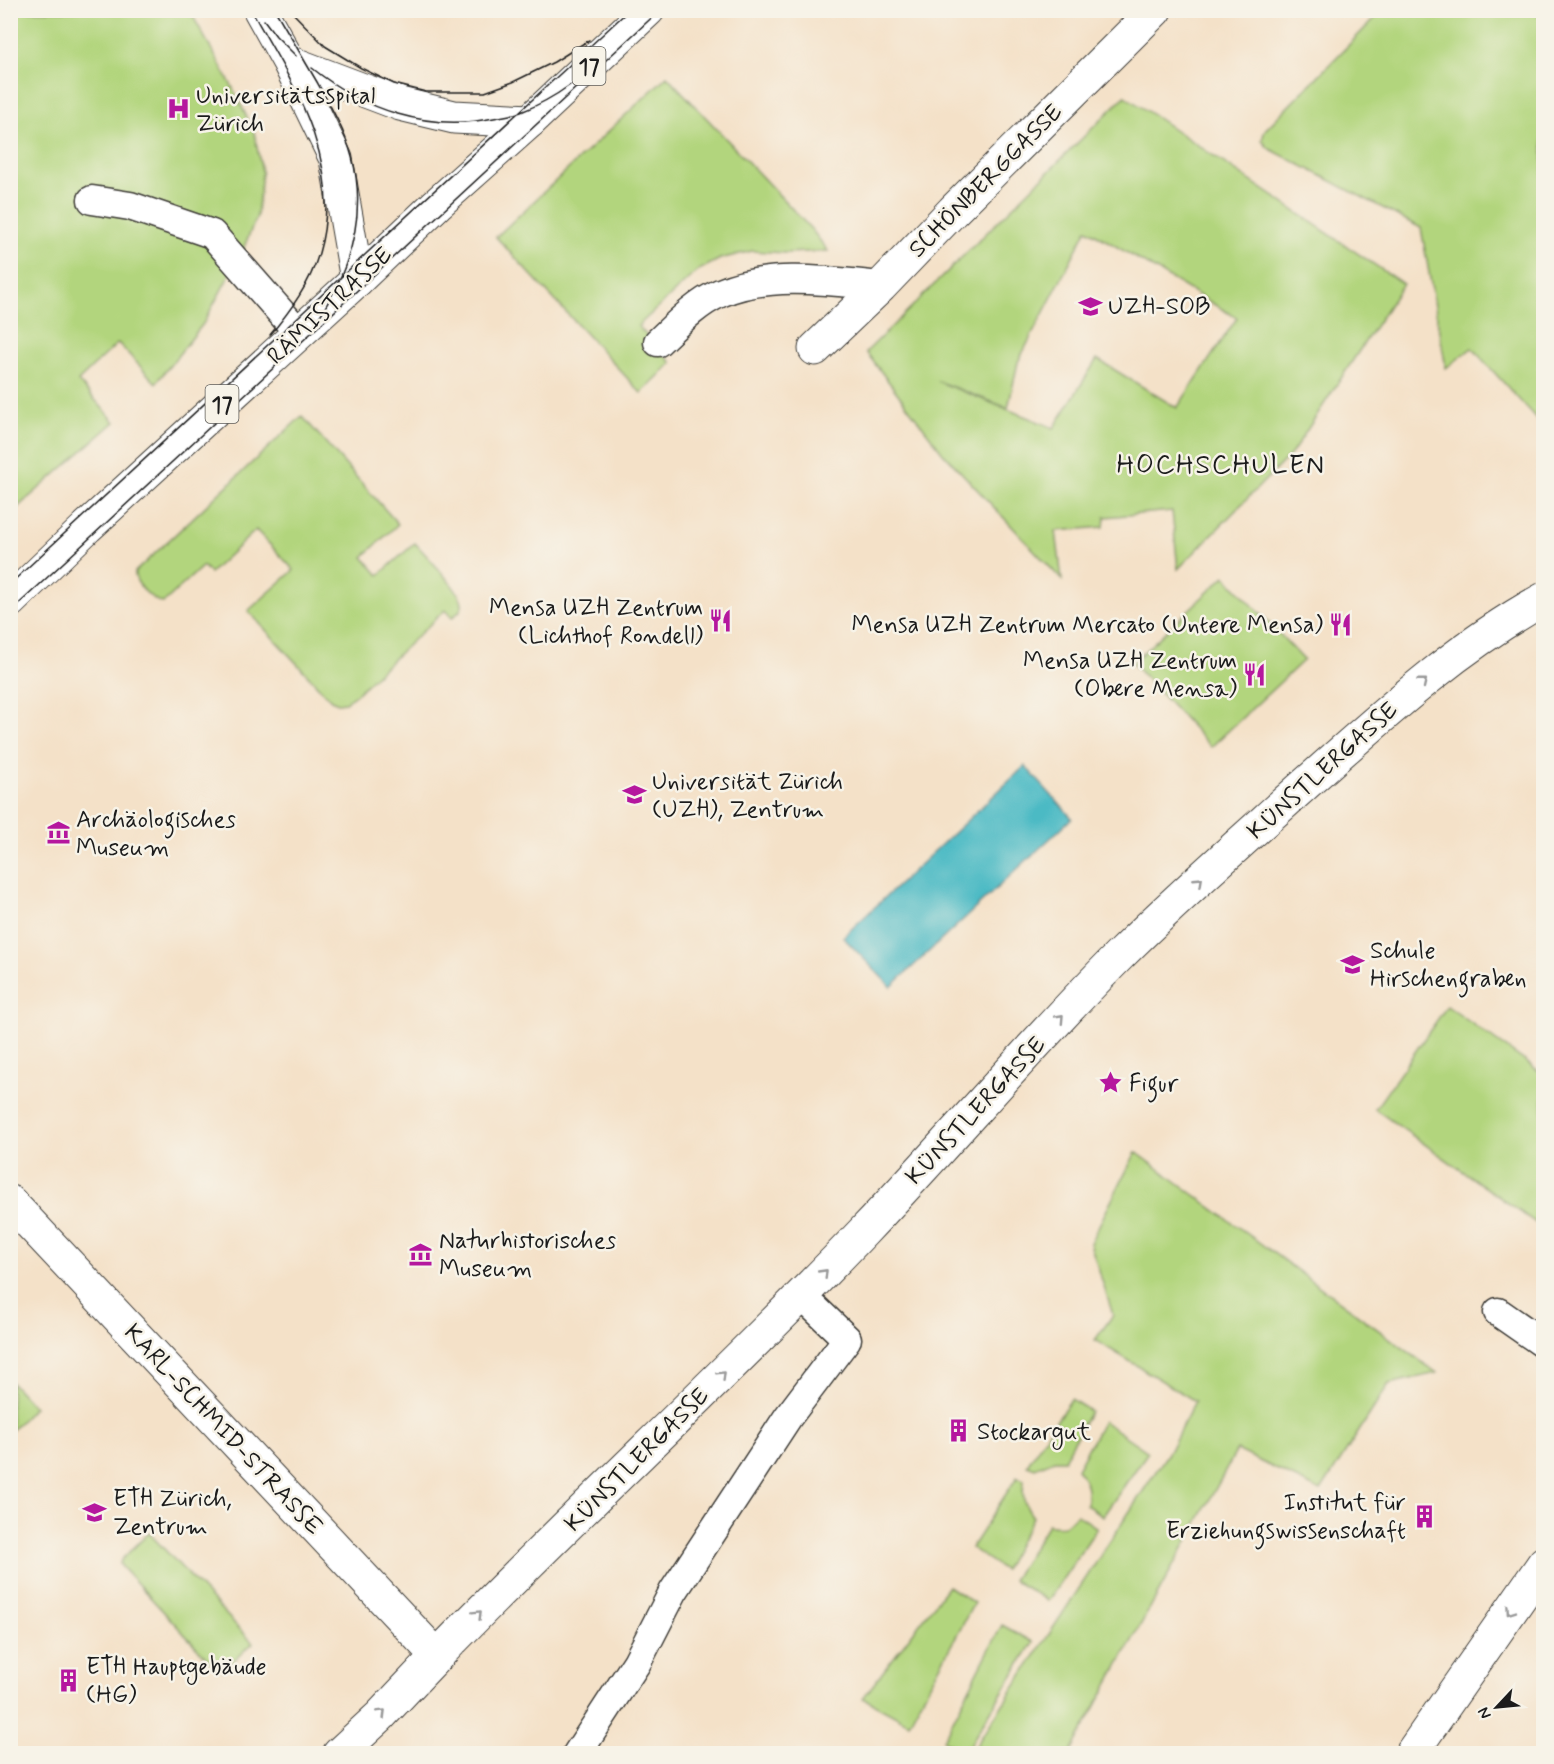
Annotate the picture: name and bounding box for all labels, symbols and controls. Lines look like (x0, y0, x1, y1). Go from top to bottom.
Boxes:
road number: 17 (572, 47, 606, 85)
place label: Universitätsspital Zürich (196, 81, 375, 140)
hospital icon: Universitätsspital Zürich (165, 96, 191, 122)
street label: SCHÖNBERGGASSE (902, 97, 1070, 265)
street label: RÄMISTRASSE (261, 240, 399, 372)
place label: UZH-SOB (1108, 292, 1210, 323)
school or university icon: UZH-SOB (1077, 293, 1103, 319)
road number: 17 (206, 385, 238, 423)
district label: HOCHSCHULEN (1117, 448, 1325, 483)
place label: Mensa UZH Zentrum (Lichthof Rondell) (489, 593, 703, 652)
restaurant icon: Mensa UZH Zentrum (Lichthof Rondell) (708, 608, 734, 634)
place label: Mensa UZH Zentrum Mercato (Untere Mensa) (852, 610, 1323, 641)
restaurant icon: Mensa UZH Zentrum Mercato (Untere Mensa) (1328, 611, 1354, 637)
place label: Mensa UZH Zentrum (Obere Mensa) (1023, 646, 1237, 705)
restaurant icon: Mensa UZH Zentrum (Obere Mensa) (1242, 661, 1268, 687)
one-way arrow (1416, 678, 1427, 689)
street label: KÜNSTLERGASSE (1241, 695, 1405, 847)
place label: Universität Zürich (UZH), Zentrum (652, 767, 843, 826)
school or university icon: Universität Zürich (UZH), Zentrum (621, 782, 647, 808)
place label: Archäologisches Museum (76, 805, 236, 864)
museum icon: Archäologisches Museum (45, 820, 71, 846)
one-way arrow (1192, 878, 1203, 889)
place label: Schule Hirschengraben (1370, 936, 1527, 998)
school or university icon: Schule Hirschengraben (1339, 951, 1365, 977)
one-way arrow (1053, 1015, 1064, 1025)
street label: KÜNSTLERGASSE (899, 1030, 1053, 1192)
place label: Figur (1129, 1069, 1179, 1103)
place icon: Figur (1098, 1070, 1124, 1096)
place label: Naturhistorisches Museum (439, 1226, 616, 1285)
museum icon: Naturhistorisches Museum (408, 1241, 434, 1267)
one-way arrow (816, 1269, 827, 1280)
street label: KARL-SCHMID-STRASSE (117, 1318, 329, 1542)
one-way arrow (714, 1371, 725, 1382)
street label: KÜNSTLERGASSE (558, 1381, 716, 1539)
place label: Stockargut (977, 1417, 1091, 1450)
building icon: Stockargut (946, 1418, 972, 1444)
place label: ETH Zürich, Zentrum (113, 1484, 232, 1543)
place label: Institut für Erziehungswissenschaft (1166, 1488, 1406, 1550)
school or university icon: ETH Zürich, Zentrum (82, 1499, 108, 1525)
building icon: Institut für Erziehungswissenschaft (1411, 1503, 1437, 1529)
one-way arrow (1506, 1605, 1517, 1616)
one-way arrow (470, 1611, 481, 1622)
place label: ETH Hauptgebäude (HG) (86, 1652, 267, 1711)
building icon: ETH Hauptgebäude (HG) (55, 1667, 81, 1693)
north arrow (1467, 1677, 1527, 1737)
text: N (1473, 1704, 1497, 1722)
one-way arrow (375, 1710, 386, 1721)

